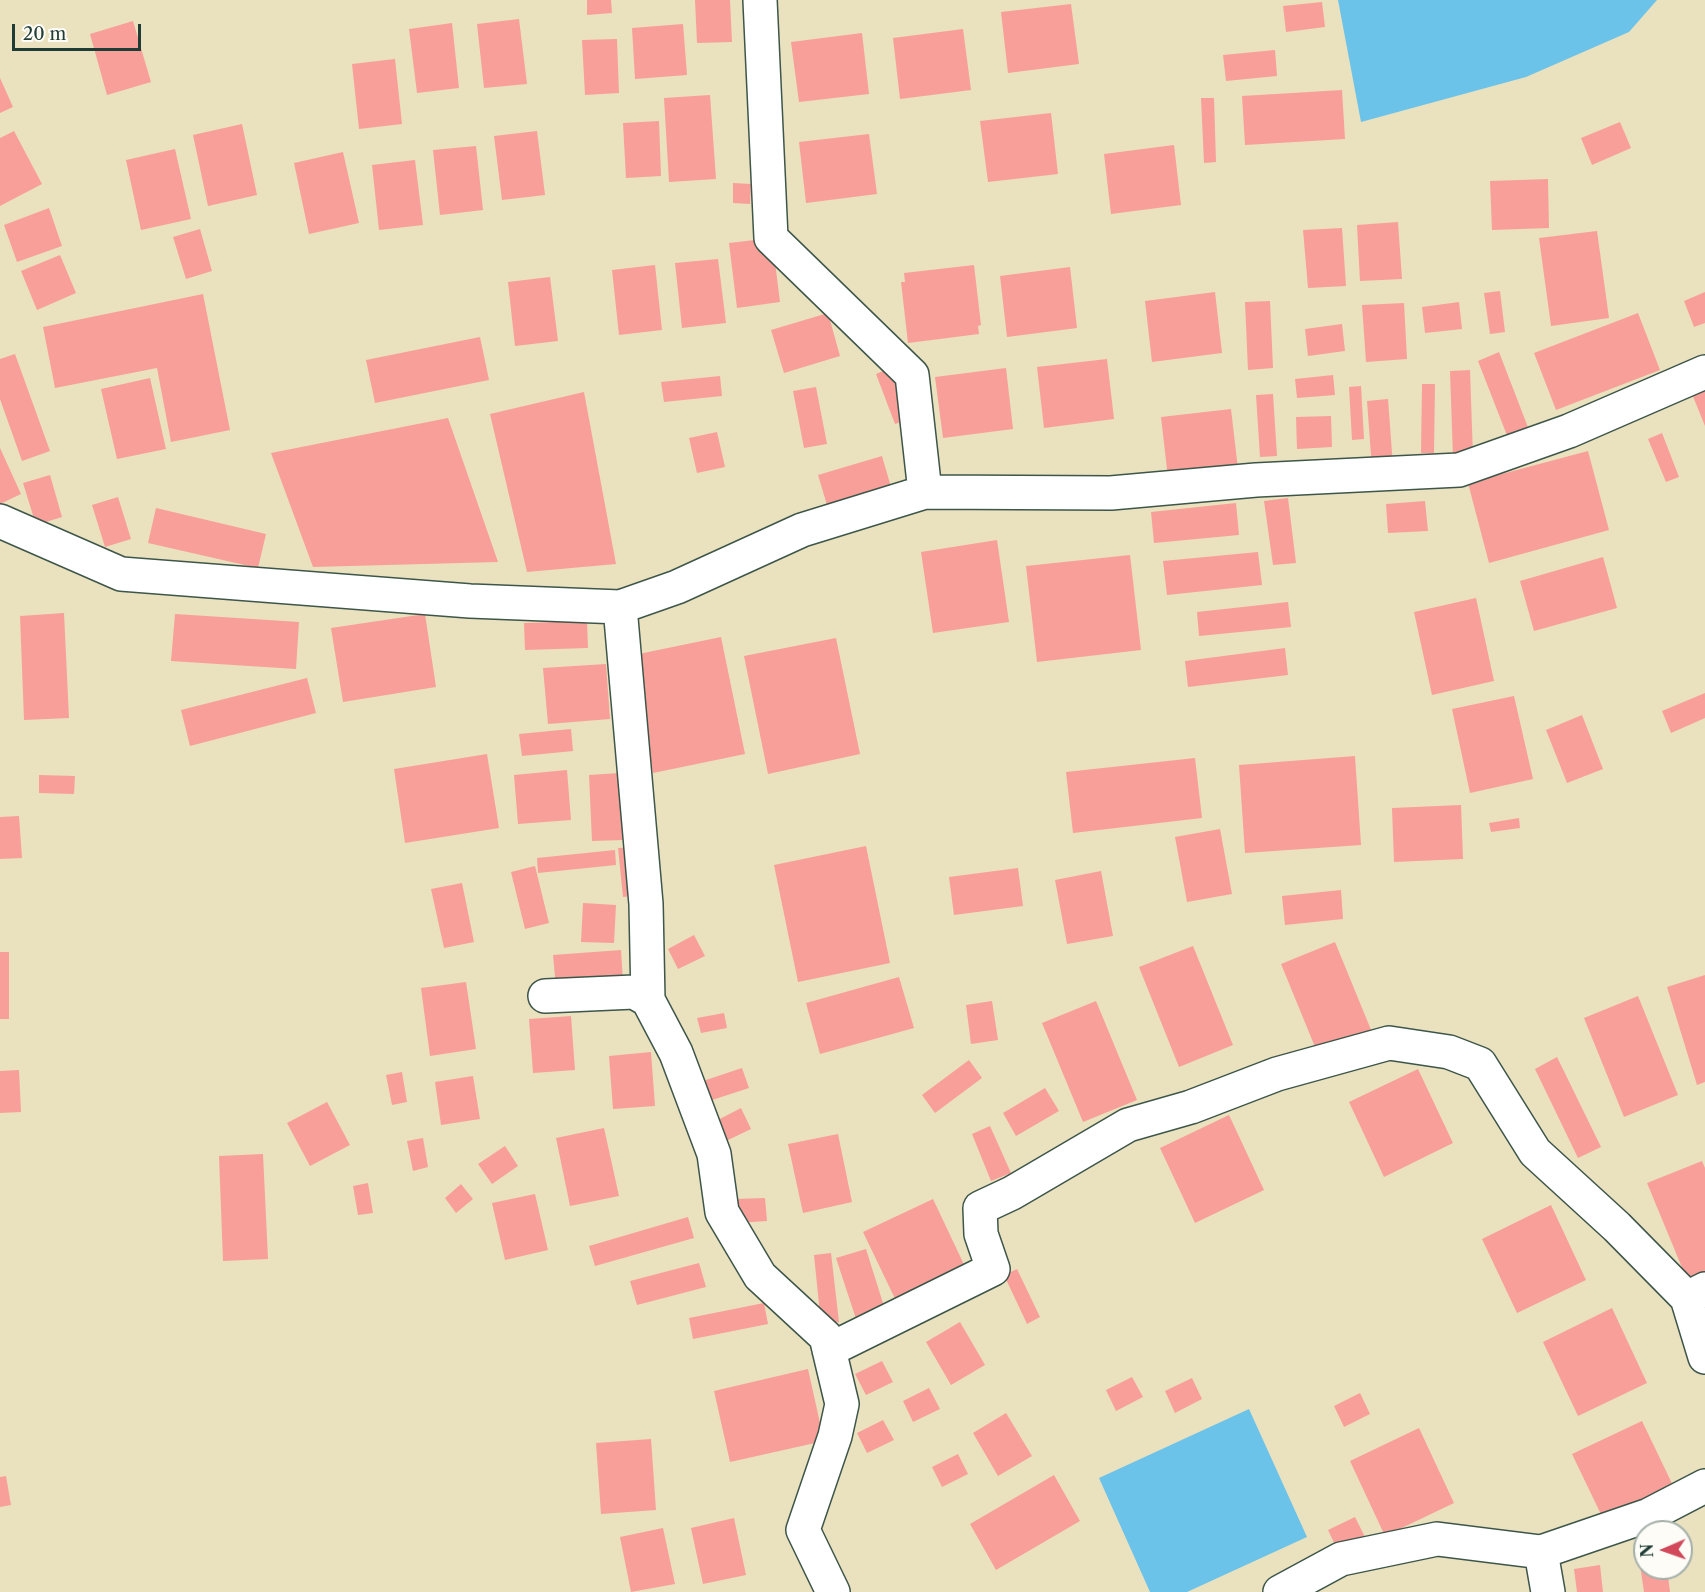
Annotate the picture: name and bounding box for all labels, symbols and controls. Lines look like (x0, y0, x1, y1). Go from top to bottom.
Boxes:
scale bar (15, 12, 144, 50)
text: 20 m (23, 23, 66, 45)
north arrow (1633, 1520, 1693, 1580)
text: N (1637, 1543, 1657, 1558)

